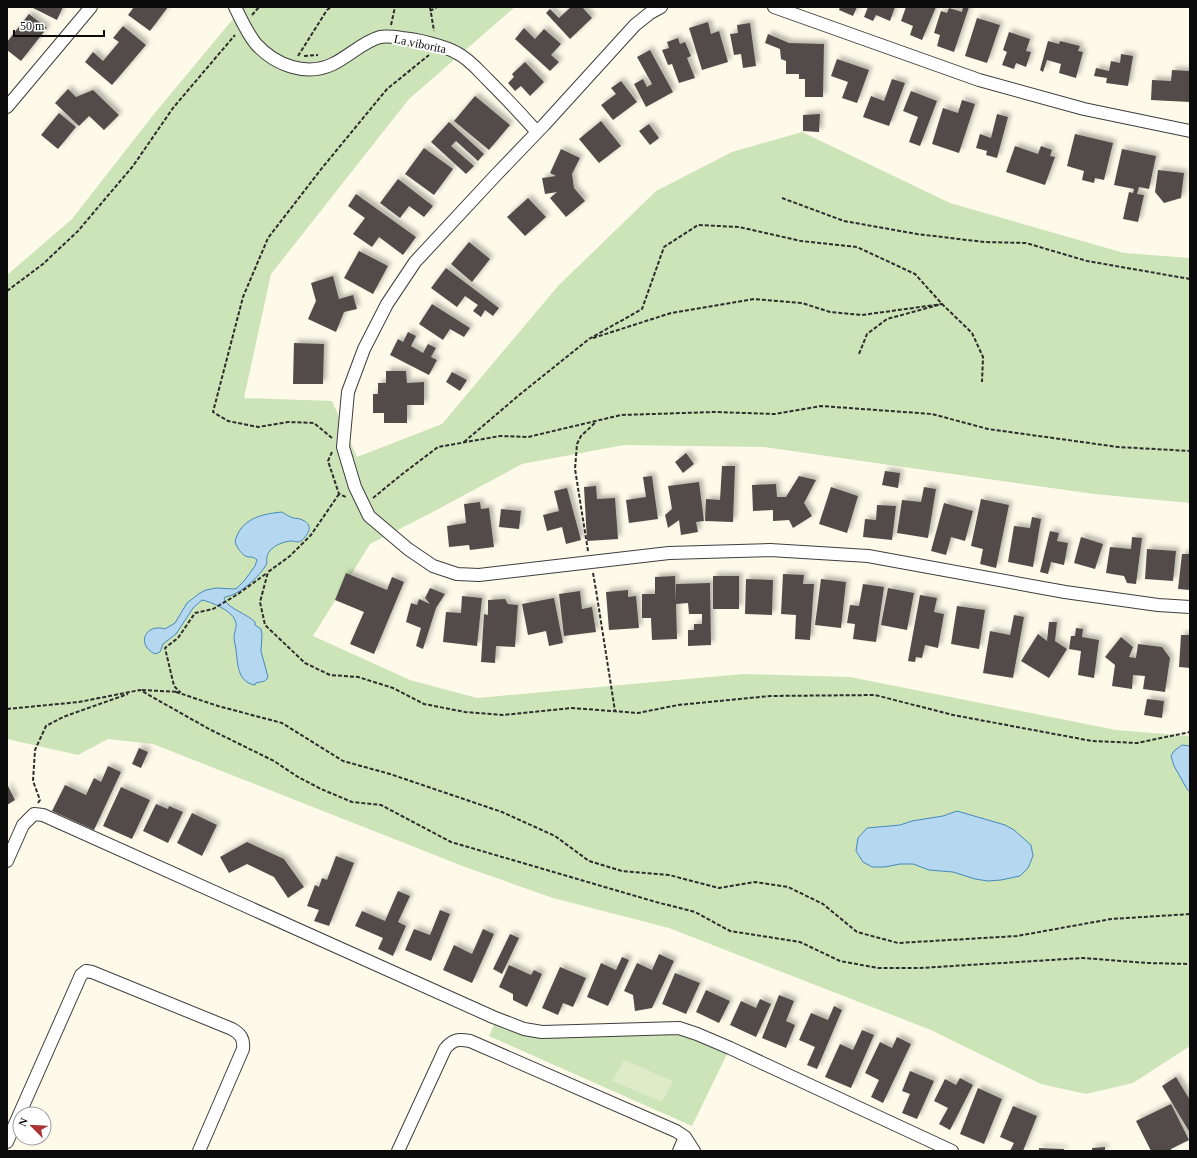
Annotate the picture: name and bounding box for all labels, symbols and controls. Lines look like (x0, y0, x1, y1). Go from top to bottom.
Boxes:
scale bar (14, 12, 104, 38)
text: 50 m (20, 19, 45, 33)
street label: La viborita (393, 32, 448, 56)
north arrow (12, 1106, 52, 1146)
text: N (16, 1116, 30, 1128)

